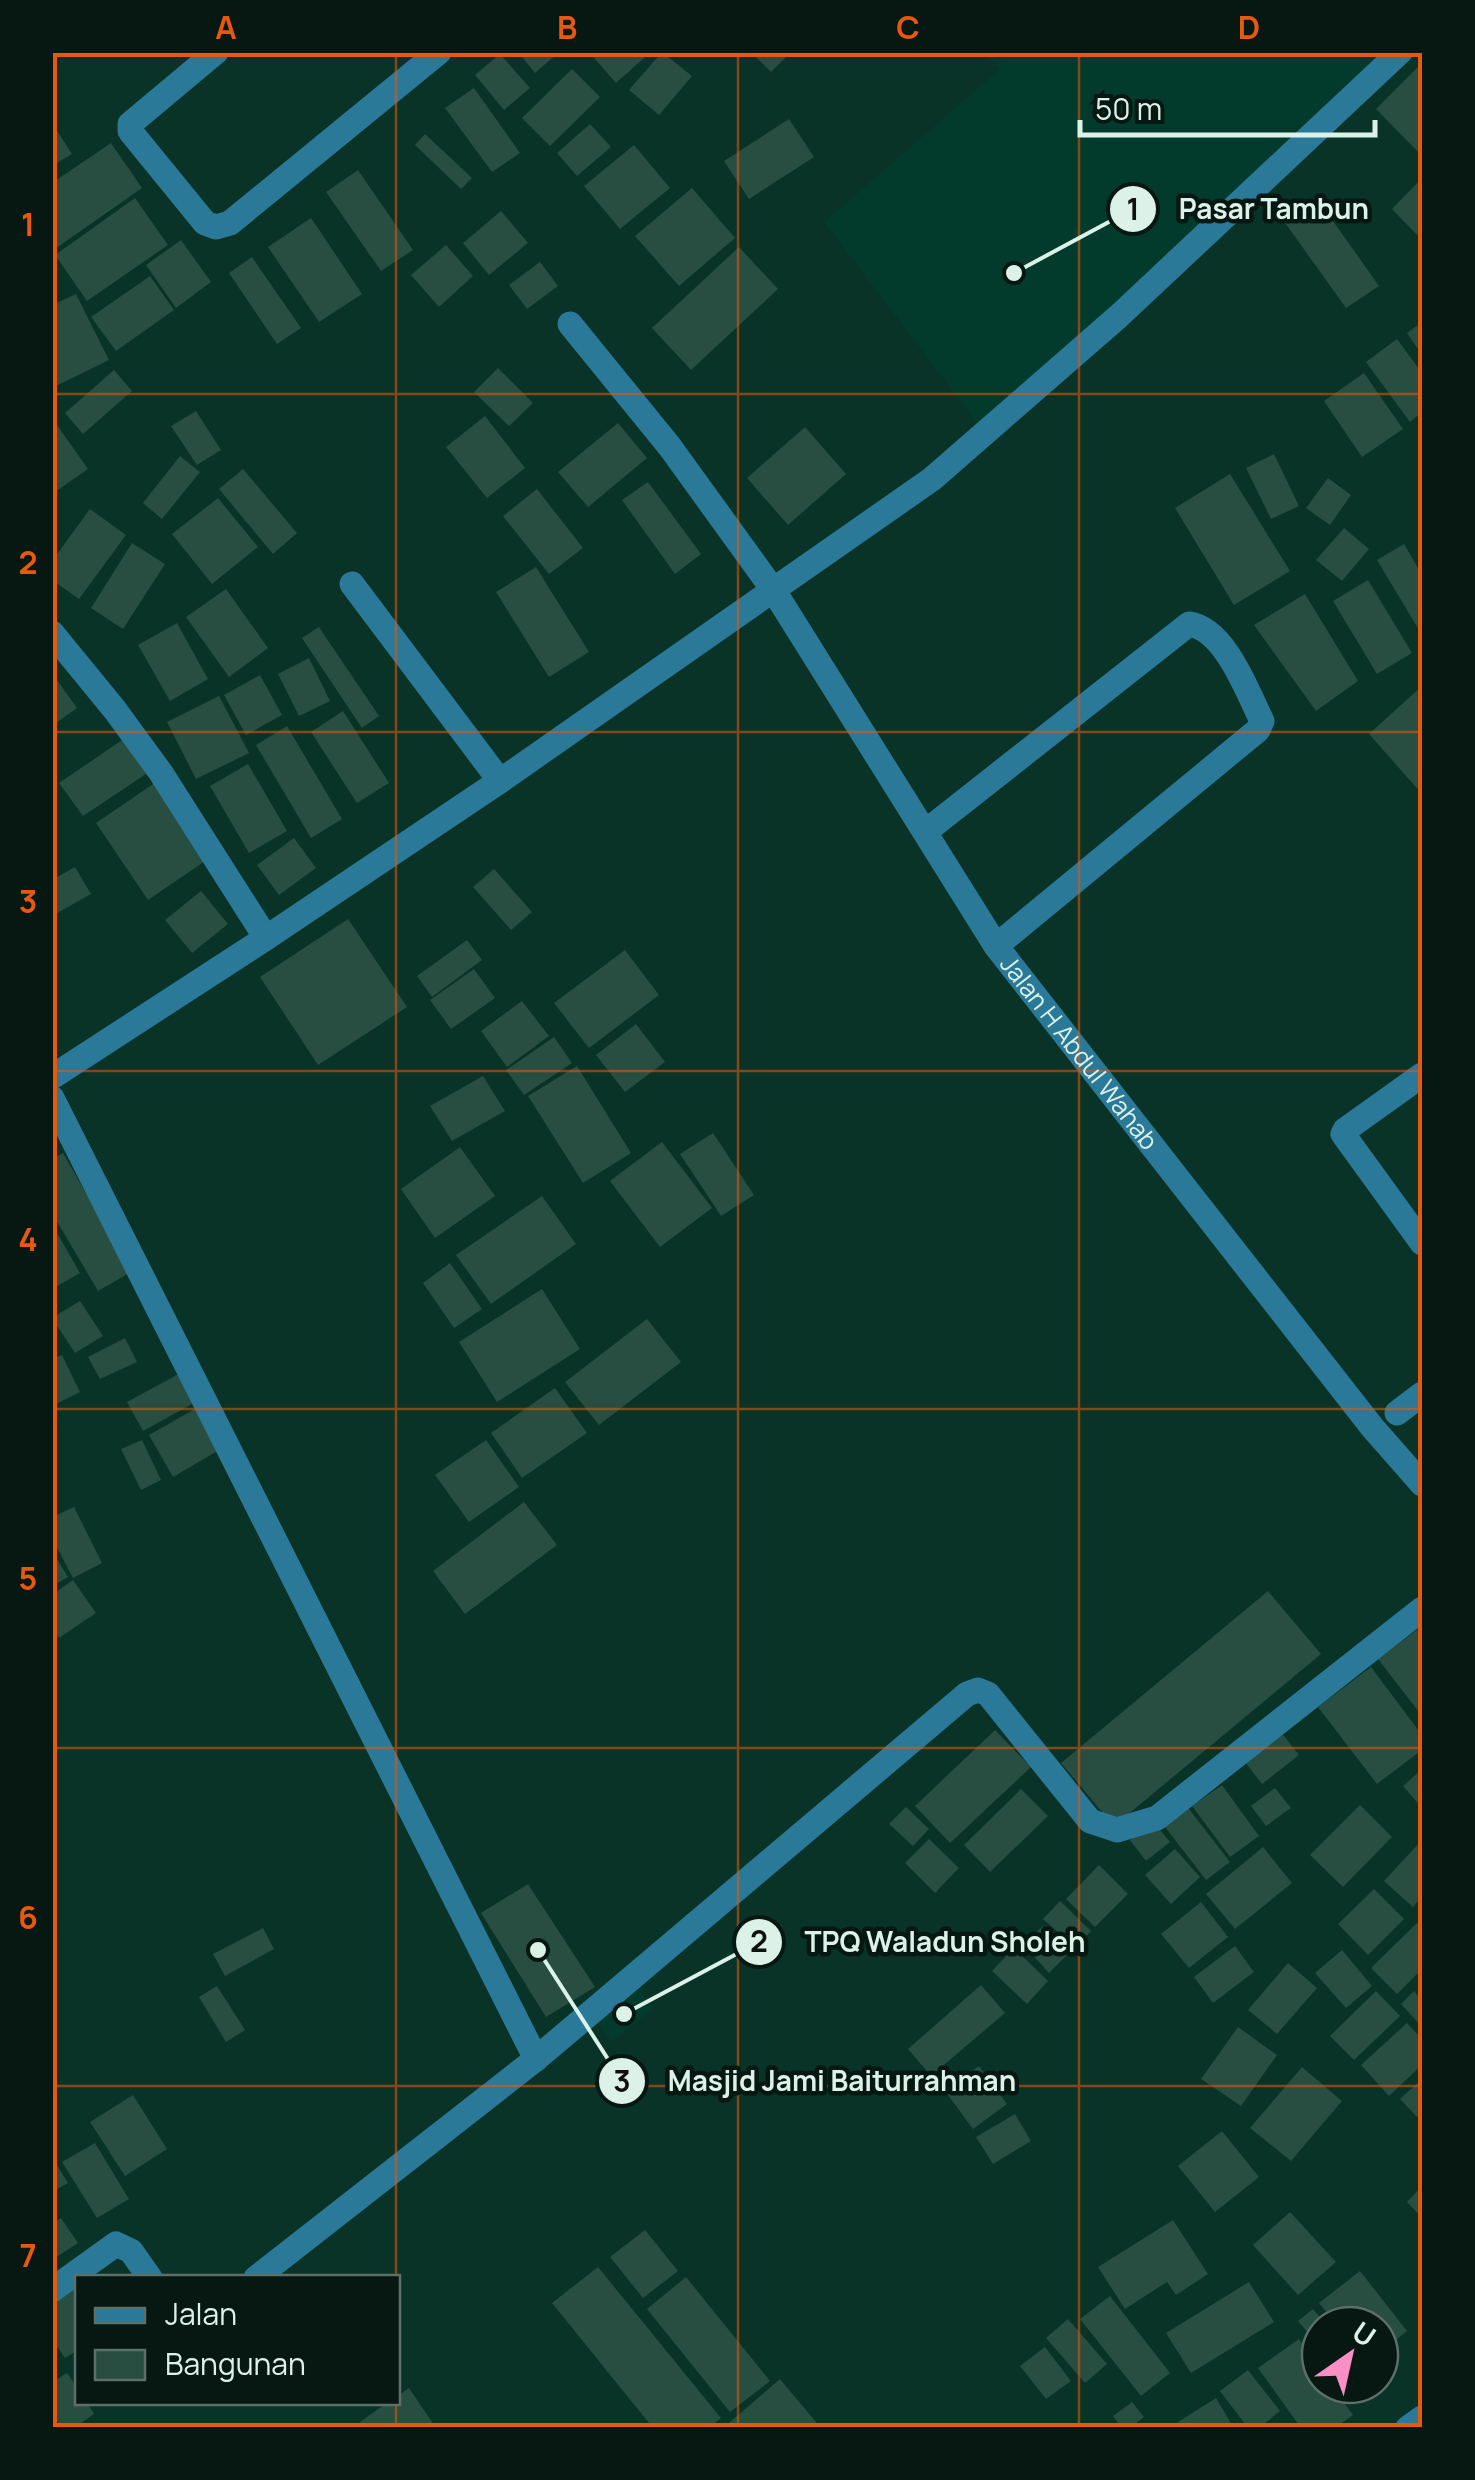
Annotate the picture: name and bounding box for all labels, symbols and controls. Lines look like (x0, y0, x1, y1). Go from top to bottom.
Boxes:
text: A (215, 5, 237, 49)
text: B (557, 5, 577, 49)
text: C (896, 5, 920, 49)
text: D (1238, 5, 1260, 49)
scale bar (1080, 75, 1375, 137)
text: 50 m (1095, 88, 1162, 129)
callout: Pasar Tambun (1108, 180, 1389, 238)
text: 1 (1126, 188, 1140, 229)
text: Pasar Tambun (1179, 189, 1369, 227)
text: 1 (21, 202, 35, 246)
text: 2 (18, 540, 38, 584)
text: 3 (19, 879, 37, 923)
street label: Jalan H Abdul Wahab (993, 948, 1167, 1157)
text: 4 (18, 1217, 38, 1261)
text: 5 (19, 1556, 37, 1600)
text: 6 (18, 1895, 38, 1939)
callout: TPQ Waladun Sholeh (734, 1913, 1105, 1971)
text: 2 (750, 1920, 768, 1961)
text: TPQ Waladun Sholeh (805, 1922, 1085, 1960)
callout: Masjid Jami Baiturrahman (597, 2052, 1036, 2110)
text: 3 (613, 2060, 631, 2101)
text: Masjid Jami Baiturrahman (668, 2061, 1016, 2099)
text: 7 (19, 2233, 37, 2277)
legend (75, 2275, 400, 2405)
text: Jalan (165, 2293, 237, 2334)
north arrow (1300, 2305, 1400, 2405)
text: U (1346, 2312, 1384, 2355)
text: Bangunan (165, 2343, 306, 2384)

